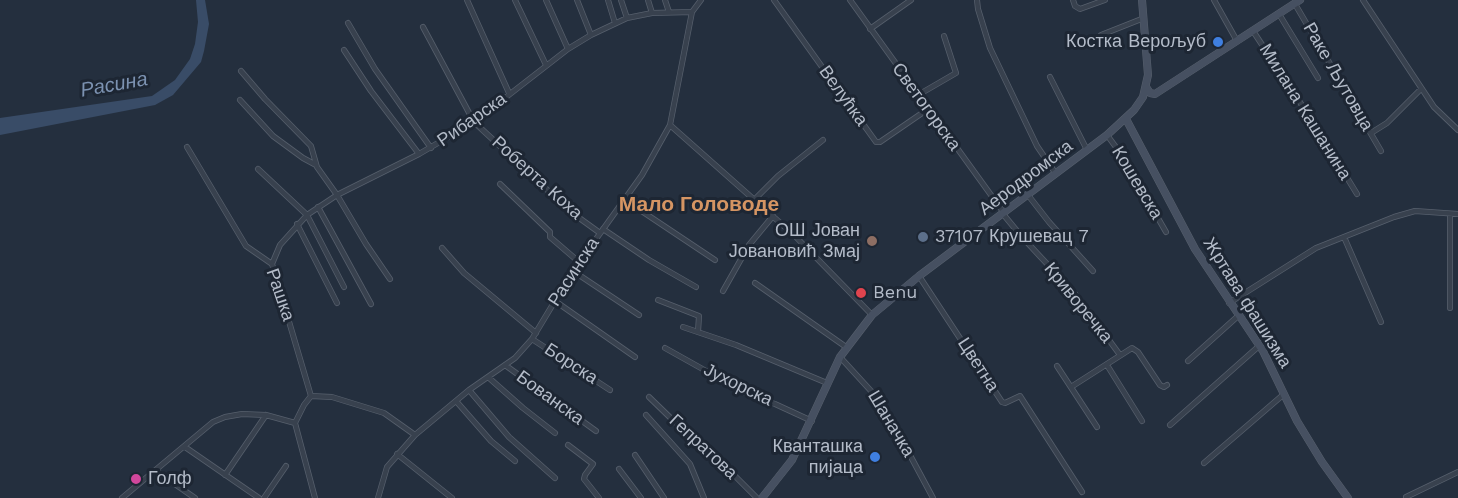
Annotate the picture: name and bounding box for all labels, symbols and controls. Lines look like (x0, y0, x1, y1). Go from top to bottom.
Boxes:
street label: Раке Љутовца (1298, 19, 1378, 135)
place label: Костка Верољуб (1066, 31, 1206, 53)
marker: Костка Верољуб (1211, 35, 1225, 49)
street label: Милана Кашанина (1254, 40, 1356, 184)
street label: Светогорска (887, 59, 965, 155)
street label: Велућка (814, 62, 872, 130)
water label: Расина (79, 67, 149, 103)
street label: Рибарска (433, 88, 511, 152)
street label: Роберта Коха (487, 132, 587, 224)
street label: Аеродромска (975, 136, 1077, 220)
street label: Кошевска (1107, 142, 1167, 224)
district label: Мало Головоде (619, 192, 779, 218)
place label: ОШ Јован Јовановић Змај (729, 220, 860, 262)
place label: 37107 Крушевац 7 (935, 226, 1089, 248)
marker: 37107 Крушевац 7 (916, 230, 930, 244)
street label: Расинска (544, 234, 604, 310)
marker: ОШ Јован Јовановић Змај (865, 234, 879, 248)
street label: Жртава фашизма (1198, 234, 1296, 372)
street label: Криворечка (1039, 259, 1117, 347)
street label: Рашка (261, 266, 299, 324)
place label: Benu (873, 282, 917, 304)
marker: Benu (854, 286, 868, 300)
street label: Цветна (953, 334, 1003, 396)
street label: Борска (540, 339, 602, 389)
street label: Јухорска (700, 359, 776, 411)
street label: Бованска (512, 366, 588, 430)
street label: Шаначка (863, 387, 919, 461)
street label: Гепратова (664, 410, 742, 484)
place label: Кванташка пијаца (772, 436, 863, 478)
marker: Кванташка пијаца (868, 450, 882, 464)
place label: Голф (148, 468, 191, 490)
marker: Голф (129, 472, 143, 486)

